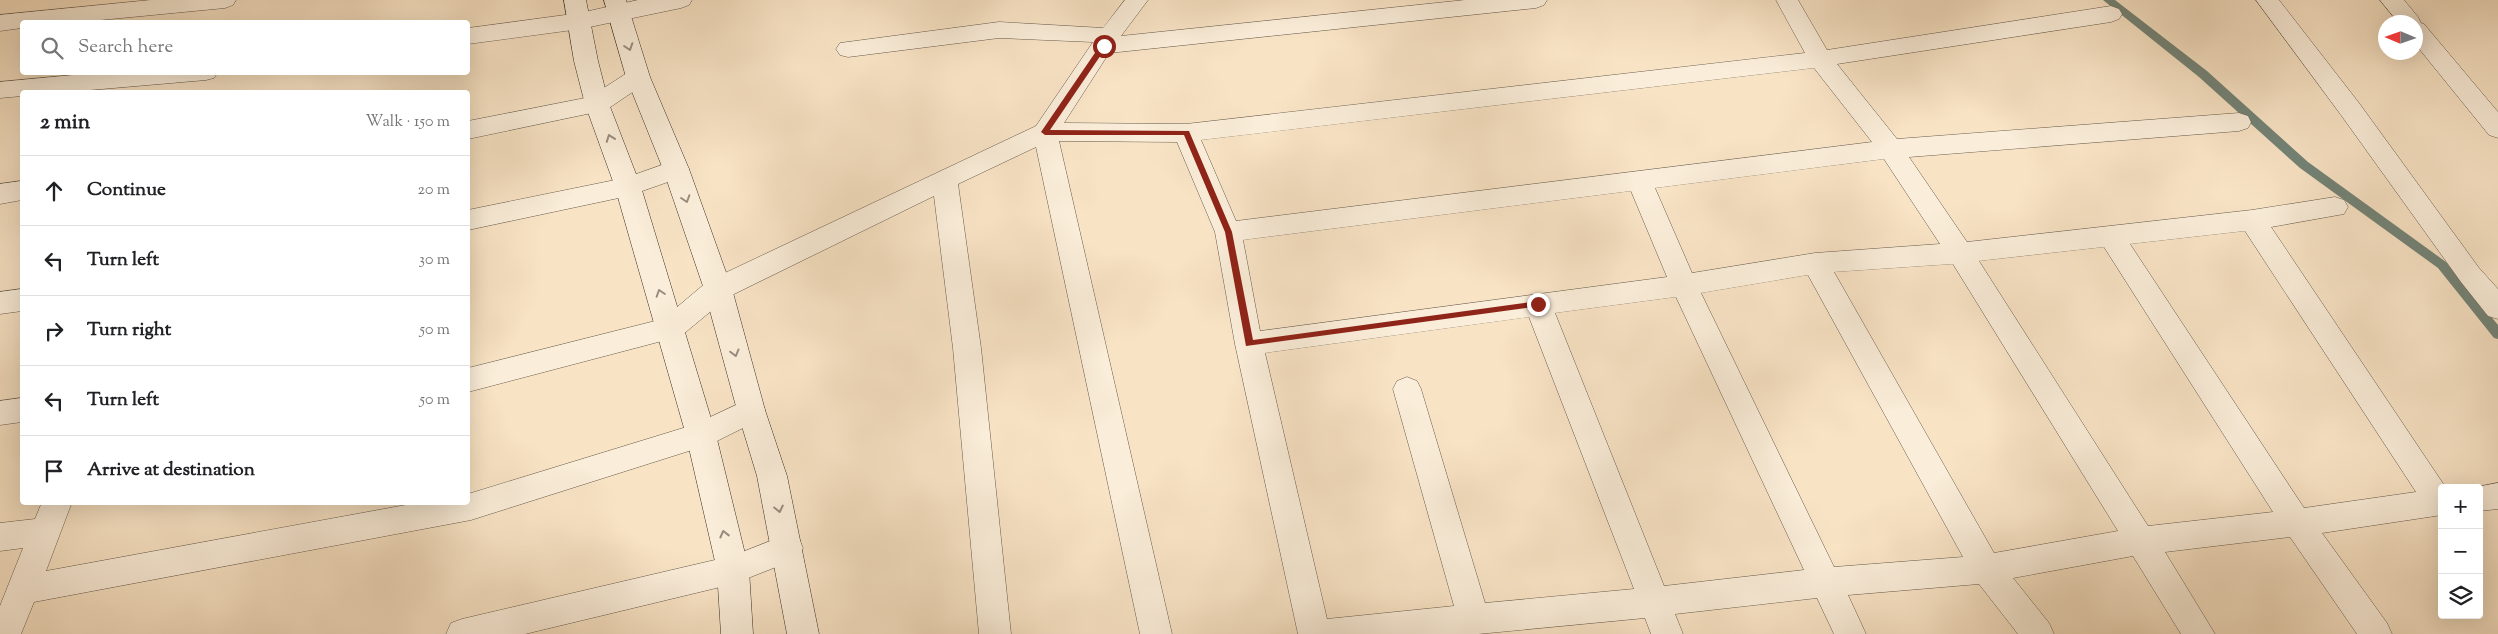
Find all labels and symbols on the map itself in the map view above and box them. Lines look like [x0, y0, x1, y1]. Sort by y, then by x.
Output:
north arrow [2378, 15, 2423, 60]
route start [1093, 35, 1116, 58]
one-way arrow [623, 42, 633, 50]
one-way arrow [606, 134, 616, 143]
one-way arrow [680, 194, 690, 202]
one-way arrow [655, 289, 665, 297]
route end [1527, 293, 1550, 316]
one-way arrow [730, 349, 740, 357]
one-way arrow [774, 505, 784, 514]
one-way arrow [719, 529, 730, 538]

